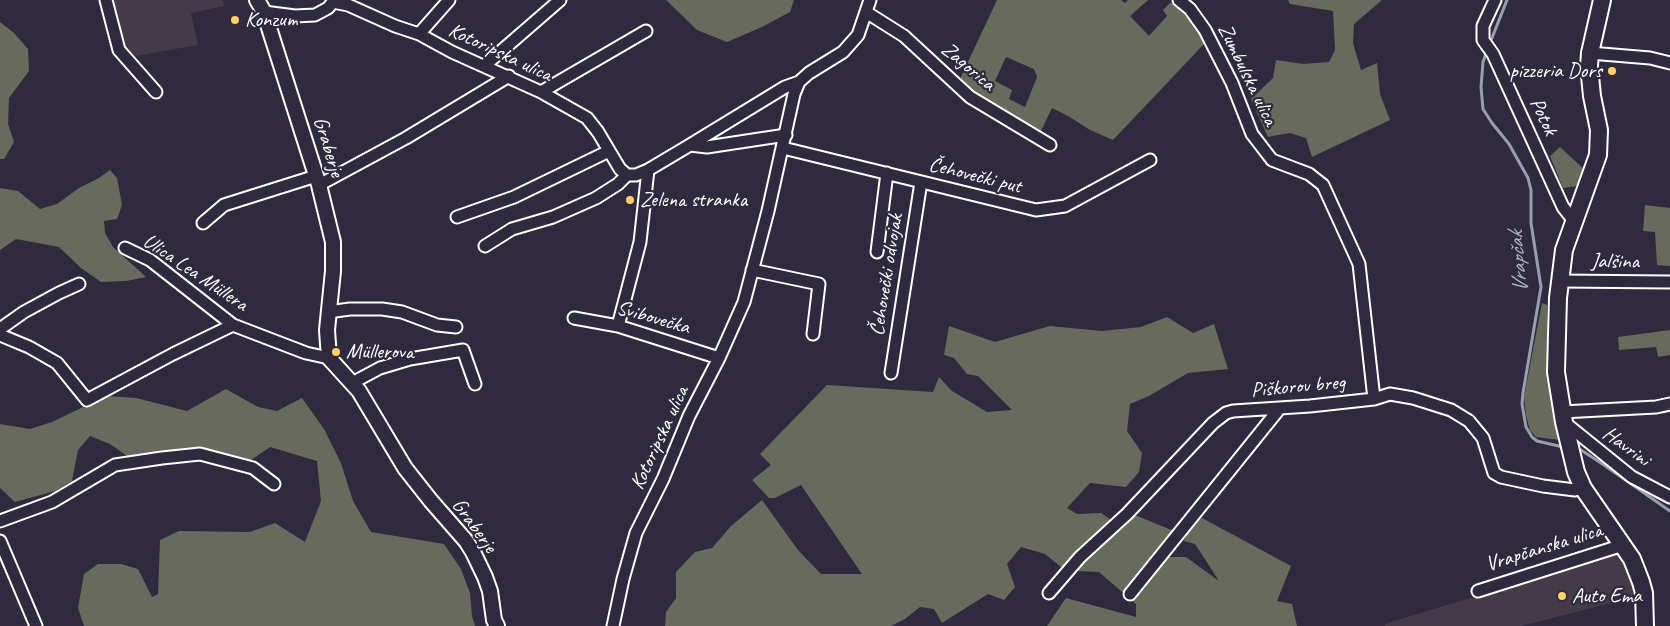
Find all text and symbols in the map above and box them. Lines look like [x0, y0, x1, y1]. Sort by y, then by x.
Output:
place label: Konzum [245, 7, 297, 33]
marker: Konzum [229, 14, 241, 26]
street label: Kotoripska ulica [444, 18, 556, 88]
street label: Zumbulska ulica [1212, 20, 1282, 130]
street label: Zagorica [936, 37, 1000, 97]
place label: pizzeria Dors [1510, 58, 1602, 84]
marker: pizzeria Dors [1606, 65, 1618, 77]
street label: Potok [1523, 94, 1563, 140]
street label: Graberje [307, 114, 349, 180]
street label: Čehovečki put [926, 152, 1024, 200]
place label: Zelena stranka [640, 187, 747, 213]
marker: Zelena stranka [624, 194, 636, 206]
street label: Čehovečki odvojak [865, 212, 909, 338]
street label: Ulica Lea Müllera [138, 229, 252, 317]
water label: Vrapčak [1503, 230, 1535, 294]
street label: Jalšina [1591, 249, 1639, 275]
street label: Svibovečka [614, 296, 692, 340]
place label: Müllerova [346, 339, 413, 365]
marker: Müllerova [330, 346, 342, 358]
street label: Piškorov breg [1250, 370, 1346, 404]
street label: Kotoripska ulica [625, 382, 695, 494]
street label: Havrini [1597, 421, 1655, 473]
street label: Graberje [446, 494, 502, 558]
street label: Vrapčanska ulica [1483, 518, 1605, 578]
place label: Auto Ema [1572, 583, 1642, 609]
marker: Auto Ema [1556, 590, 1568, 602]

